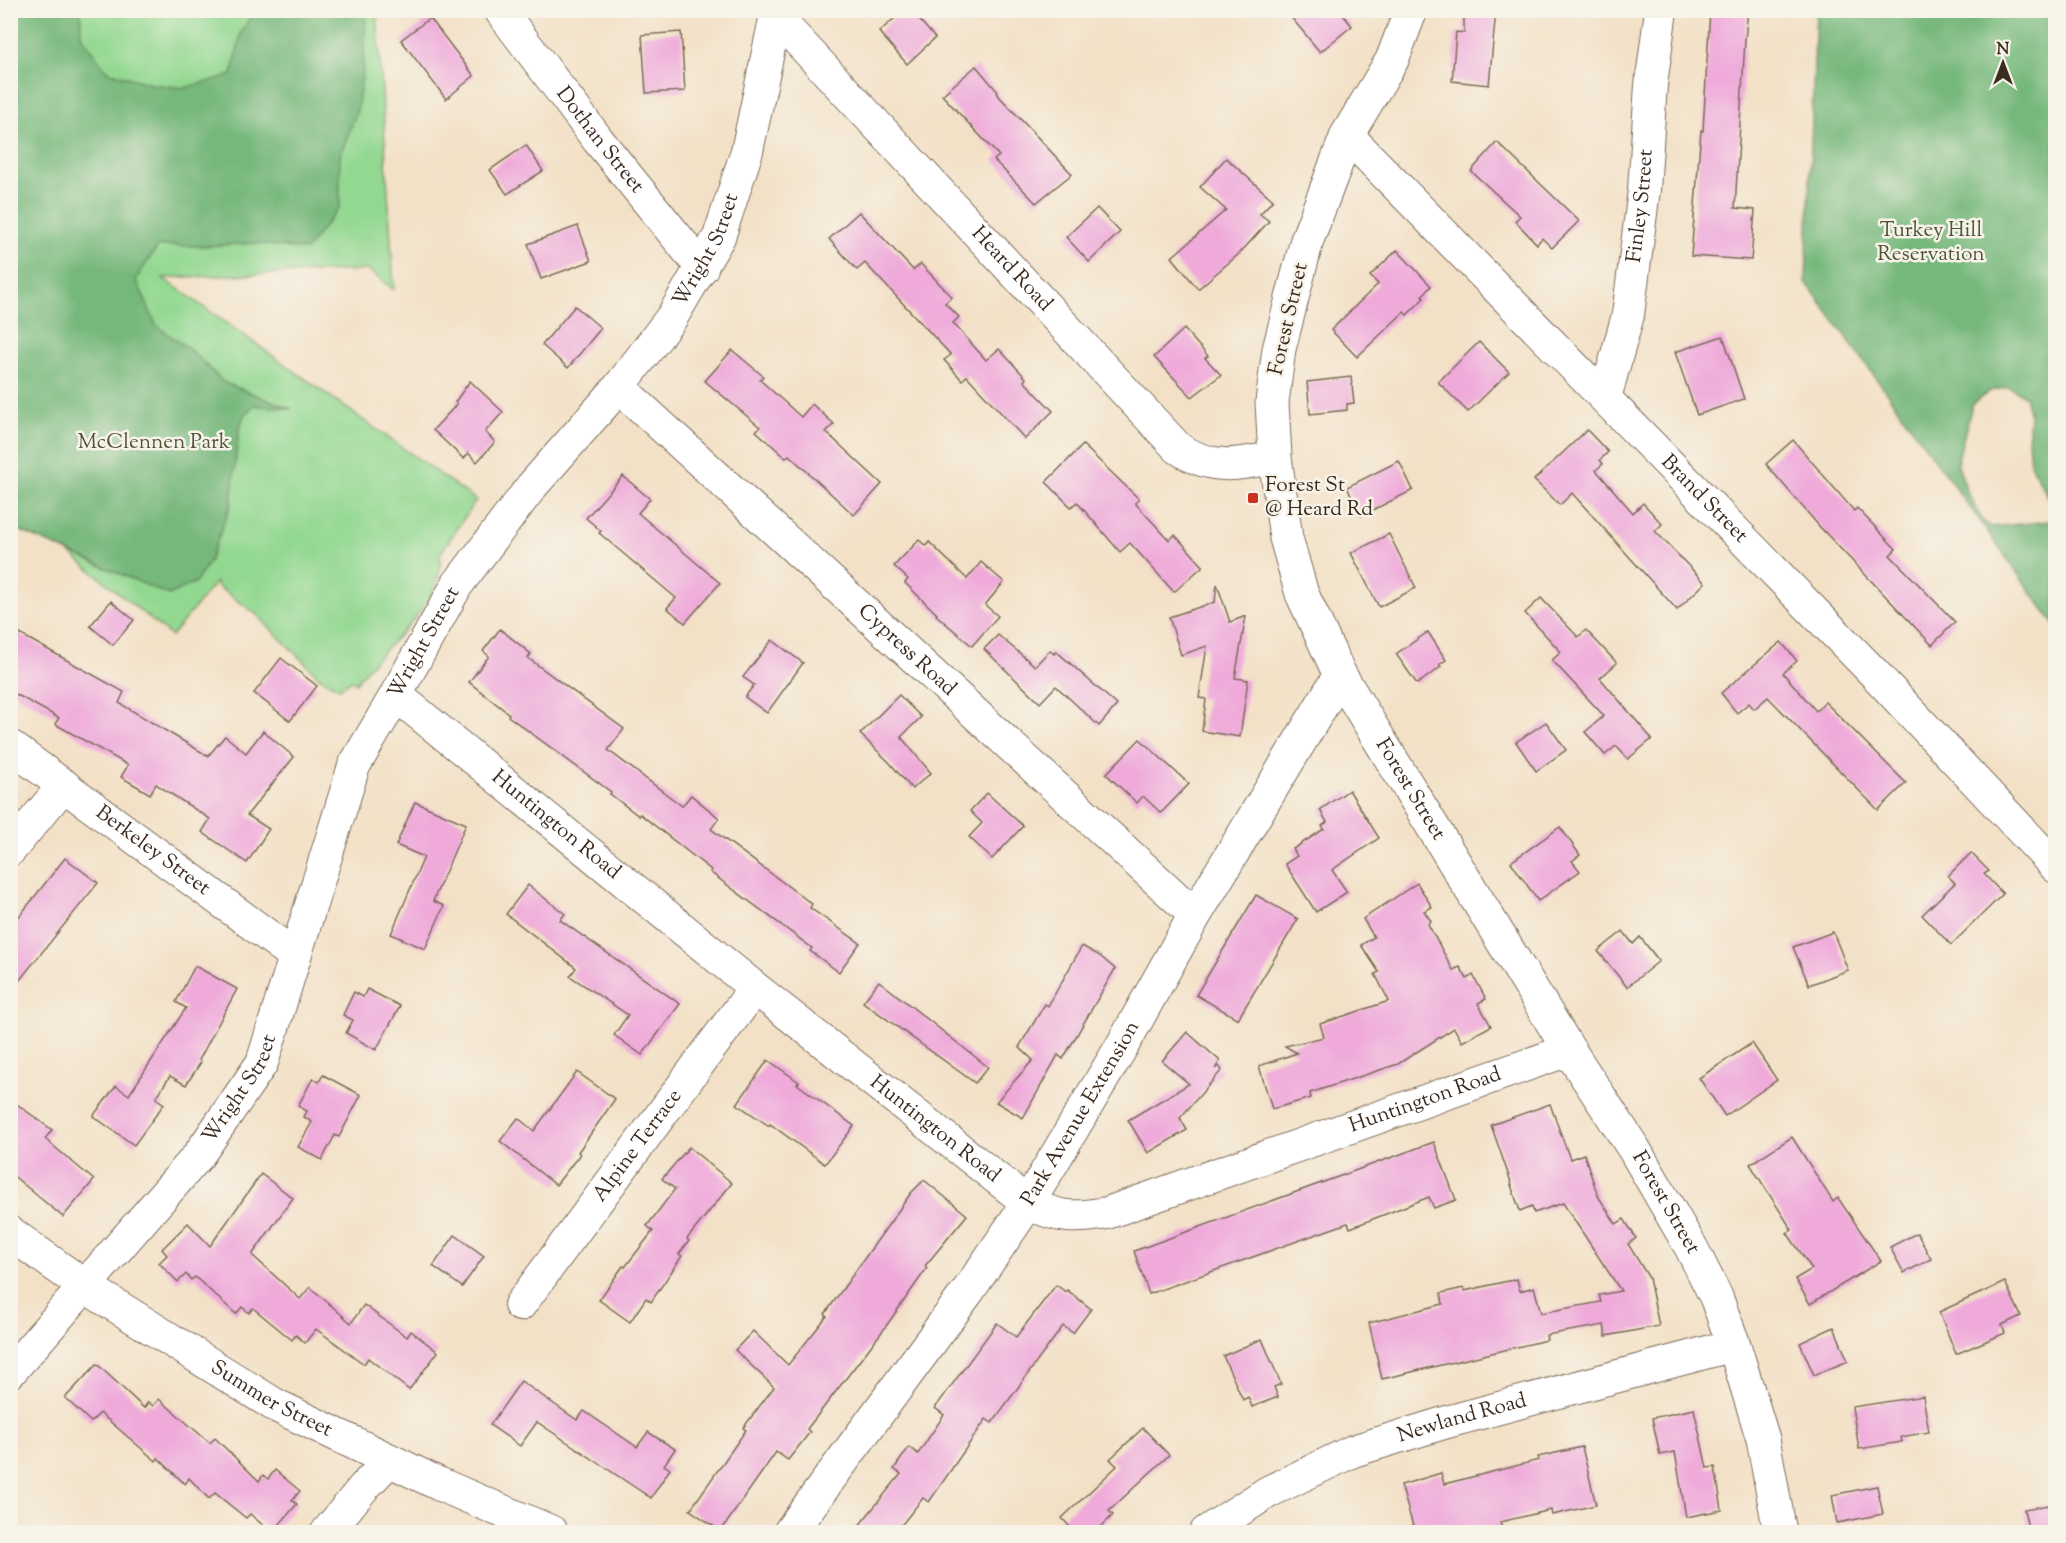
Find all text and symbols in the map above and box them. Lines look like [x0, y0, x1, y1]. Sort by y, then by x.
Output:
north arrow [1973, 33, 2033, 93]
text: N [1997, 39, 2010, 62]
street label: Dothan Street [548, 81, 651, 200]
street label: Finley Street [1620, 148, 1662, 264]
street label: Wright Street [666, 190, 747, 313]
park label: Turkey Hill Reservation [1877, 216, 1985, 270]
street label: Heard Road [964, 220, 1059, 319]
street label: Forest Street [1261, 260, 1317, 378]
park label: McClennen Park [78, 428, 231, 458]
street label: Brand Street [1653, 448, 1754, 550]
place label: Forest St @ Heard Rd [1265, 471, 1373, 525]
marker: Forest St @ Heard Rd [1246, 491, 1260, 505]
street label: Wright Street [381, 582, 468, 705]
street label: Cypress Road [850, 597, 963, 704]
street label: Forest Street [1367, 733, 1453, 846]
street label: Huntington Road [484, 763, 627, 887]
street label: Berkeley Street [89, 799, 216, 903]
street label: Park Avenue Extension [1014, 1016, 1148, 1212]
street label: Wright Street [196, 1031, 285, 1150]
street label: Huntington Road [1345, 1060, 1506, 1141]
street label: Huntington Road [863, 1068, 1007, 1191]
street label: Alpine Terrace [586, 1083, 690, 1209]
street label: Forest Street [1624, 1146, 1707, 1259]
street label: Summer Street [204, 1353, 337, 1445]
street label: Newland Road [1394, 1386, 1530, 1451]

